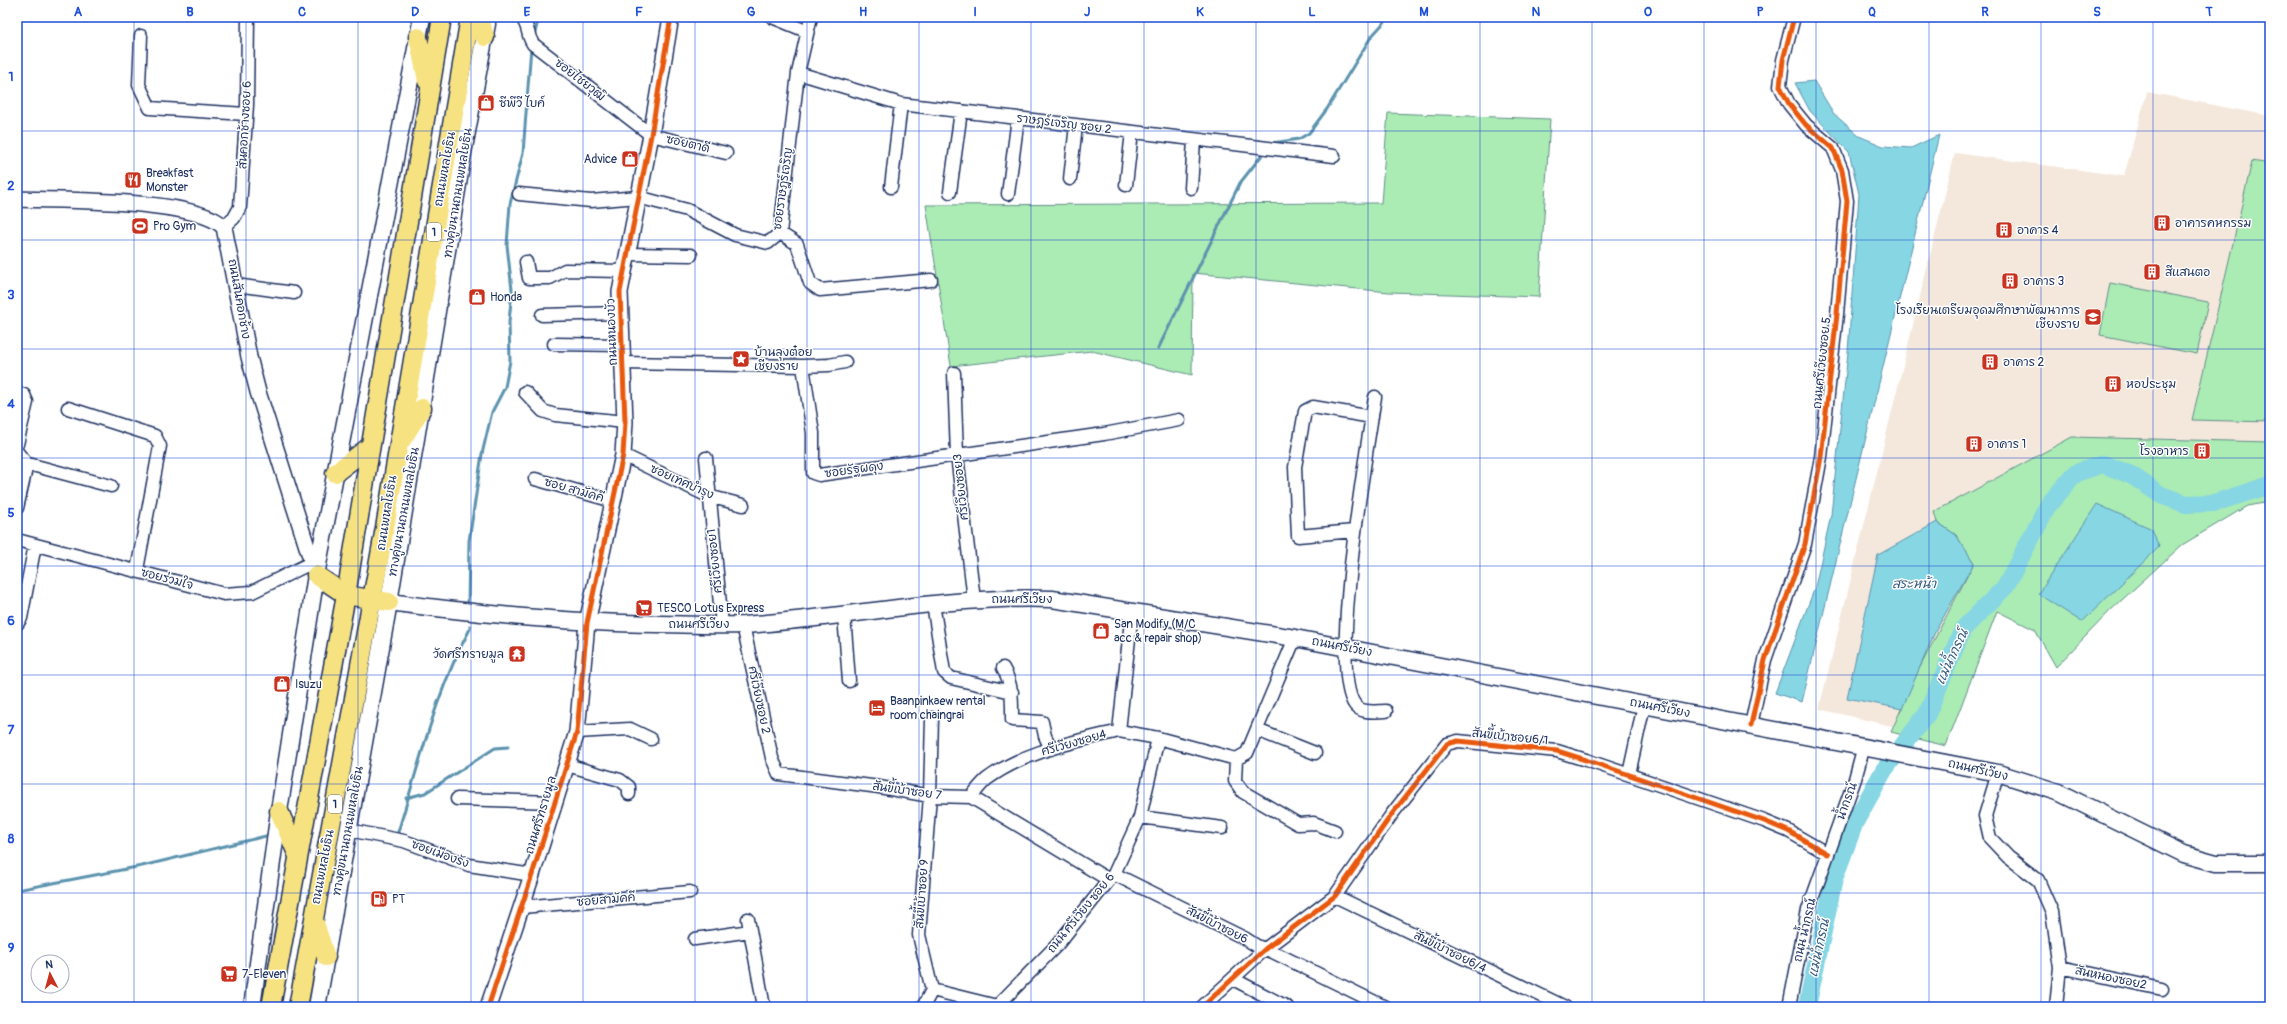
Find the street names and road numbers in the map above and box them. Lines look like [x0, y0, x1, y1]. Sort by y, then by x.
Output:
street label: ซอยไชยวุฒิ [551, 55, 609, 105]
street label: สันคอกช้างซอย 6 [235, 81, 255, 169]
street label: ราษฎร์เจริญ ซอย 2 [1016, 110, 1113, 137]
street label: ทางคู่ขนานถนนพหลโยธิน [439, 127, 477, 259]
street label: ถนนพหลโยธิน [430, 130, 459, 208]
street label: ซอยตาดี [665, 132, 711, 156]
street label: ซอยราษฎร์เจริญ [769, 147, 796, 231]
road number: 1 [427, 223, 441, 241]
street label: ถนนสันคอกช้าง [225, 258, 253, 340]
street label: ถนนหนองบัว [603, 298, 621, 366]
street label: ถนนศรีเวียงซอย 5 [1810, 316, 1834, 410]
street label: ทางคู่ขนานถนนพหลโยธิน [385, 446, 423, 578]
street label: ศรีเวียงซอย3 [950, 453, 972, 521]
street label: ซอยรัฐผดุง [824, 458, 885, 483]
street label: ซอยเทศบำรุง [647, 461, 716, 504]
street label: ถนนพหลโยธิน [374, 474, 400, 552]
street label: ซอย สามัคคี [542, 474, 606, 506]
street label: ศรีเวียงซอย1 [704, 528, 726, 594]
street label: ซอยร่วมใจ [139, 564, 195, 593]
street label: ถนนศรีเวียง [991, 592, 1053, 607]
street label: ถนนศรีเวียง [668, 617, 730, 632]
street label: ถนนศรีเวียง [1311, 634, 1373, 660]
street label: ศรีเวียงซอย 2 [744, 665, 774, 736]
street label: ถนนศรีเวียง [1629, 695, 1691, 721]
street label: สันขี้เบ้าซอย6/1 [1471, 722, 1549, 748]
street label: ศรีเวียงซอย4 [1040, 727, 1108, 759]
street label: ถนนศรีเวียง [1947, 756, 2009, 784]
street label: ทางคู่ขนานถนนพหลโยธิน [328, 765, 368, 897]
street label: ถนนศรีทรายมูล [522, 774, 561, 856]
street label: สันขี้เบ้าซอย 7 [871, 775, 944, 803]
street label: น้ำกรณ์ [1830, 779, 1861, 822]
road number: 1 [328, 795, 342, 813]
street label: ถนนพหลโยธิน [307, 828, 338, 906]
street label: ซอยเมืองรัง [409, 836, 471, 871]
street label: สันขี้เบ้าซอย 9 [908, 859, 932, 929]
street label: ถนน ศรีเวียง ซอย 6 [1044, 870, 1118, 956]
street label: ซอยสามัคคี [576, 890, 636, 910]
street label: ถนน น้ำกรณ์ [1786, 896, 1820, 963]
street label: สันขี้เบ้าซอย6 [1183, 899, 1252, 947]
street label: สันขี้เบ้าซอย6/4 [1411, 924, 1491, 976]
street label: สันหนองซอย2 [2074, 963, 2149, 993]

